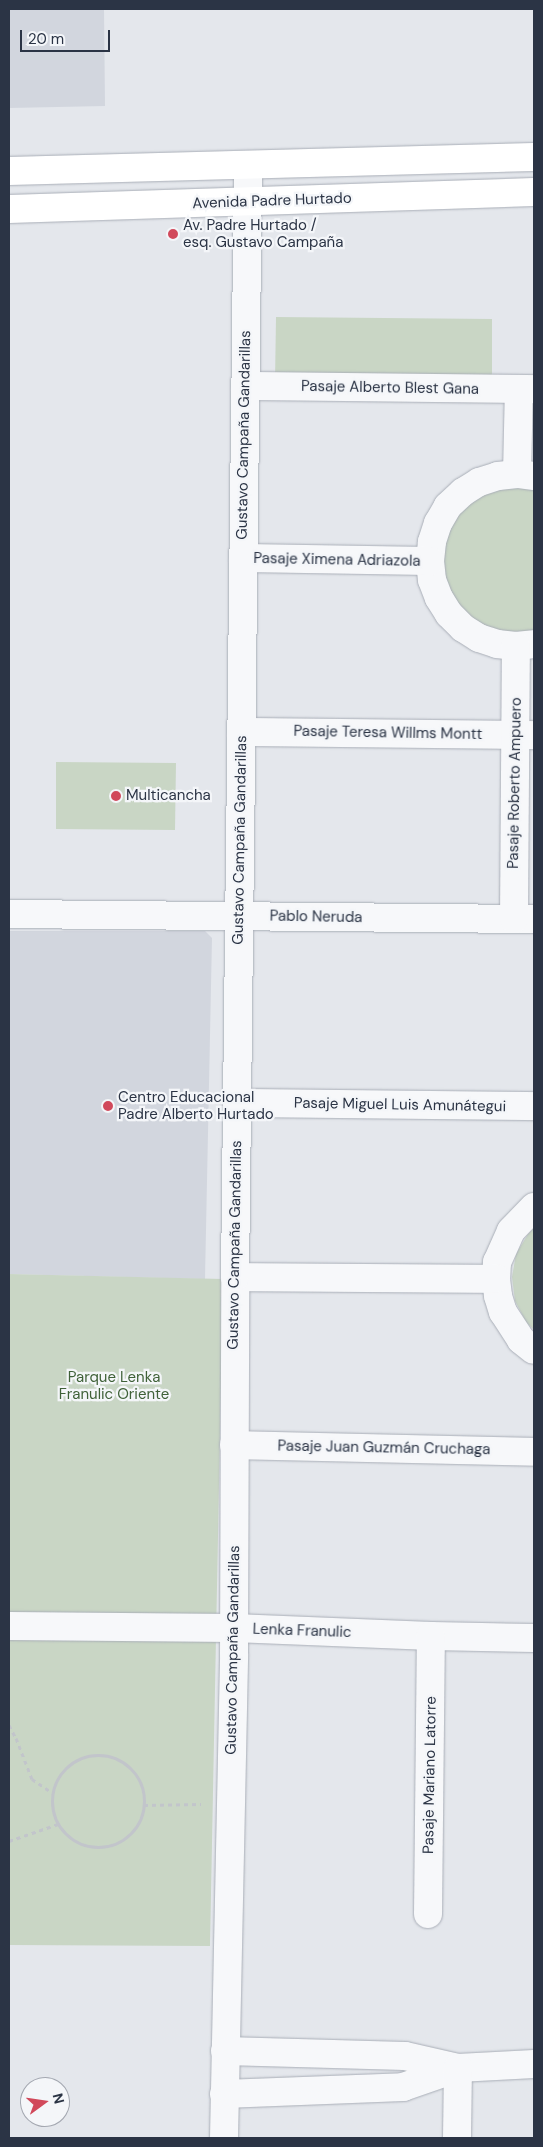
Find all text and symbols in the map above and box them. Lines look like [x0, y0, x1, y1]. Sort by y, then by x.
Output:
scale bar [22, 20, 112, 52]
text: 20 m [28, 29, 64, 49]
street label: Avenida Padre Hurtado [192, 189, 352, 213]
place label: Av. Padre Hurtado / esq. Gustavo Campaña [183, 216, 343, 251]
marker: Av. Padre Hurtado / esq. Gustavo Campaña [167, 228, 179, 240]
street label: Gustavo Campaña Gandarillas [233, 330, 255, 540]
street label: Pasaje Alberto Blest Gana [301, 377, 479, 399]
street label: Pasaje Ximena Adriazola [253, 550, 421, 570]
street label: Pasaje Roberto Ampuero [505, 697, 525, 869]
street label: Pasaje Teresa Willms Montt [293, 722, 483, 744]
street label: Gustavo Campaña Gandarillas [229, 735, 251, 945]
place label: Multicancha [126, 787, 211, 805]
marker: Multicancha [110, 790, 122, 802]
street label: Pablo Neruda [269, 907, 363, 927]
place label: Centro Educacional Padre Alberto Hurtado [118, 1088, 274, 1123]
street label: Pasaje Miguel Luis Amunátegui [294, 1094, 506, 1116]
marker: Centro Educacional Padre Alberto Hurtado [102, 1100, 114, 1112]
street label: Gustavo Campaña Gandarillas [224, 1140, 246, 1350]
park label: Parque Lenka Franulic Oriente [59, 1368, 169, 1403]
street label: Pasaje Juan Guzmán Cruchaga [277, 1437, 491, 1459]
street label: Gustavo Campaña Gandarillas [222, 1545, 244, 1755]
street label: Lenka Franulic [252, 1620, 352, 1642]
street label: Pasaje Mariano Latorre [420, 1696, 440, 1854]
north arrow [20, 2077, 70, 2127]
text: N [49, 2091, 69, 2106]

